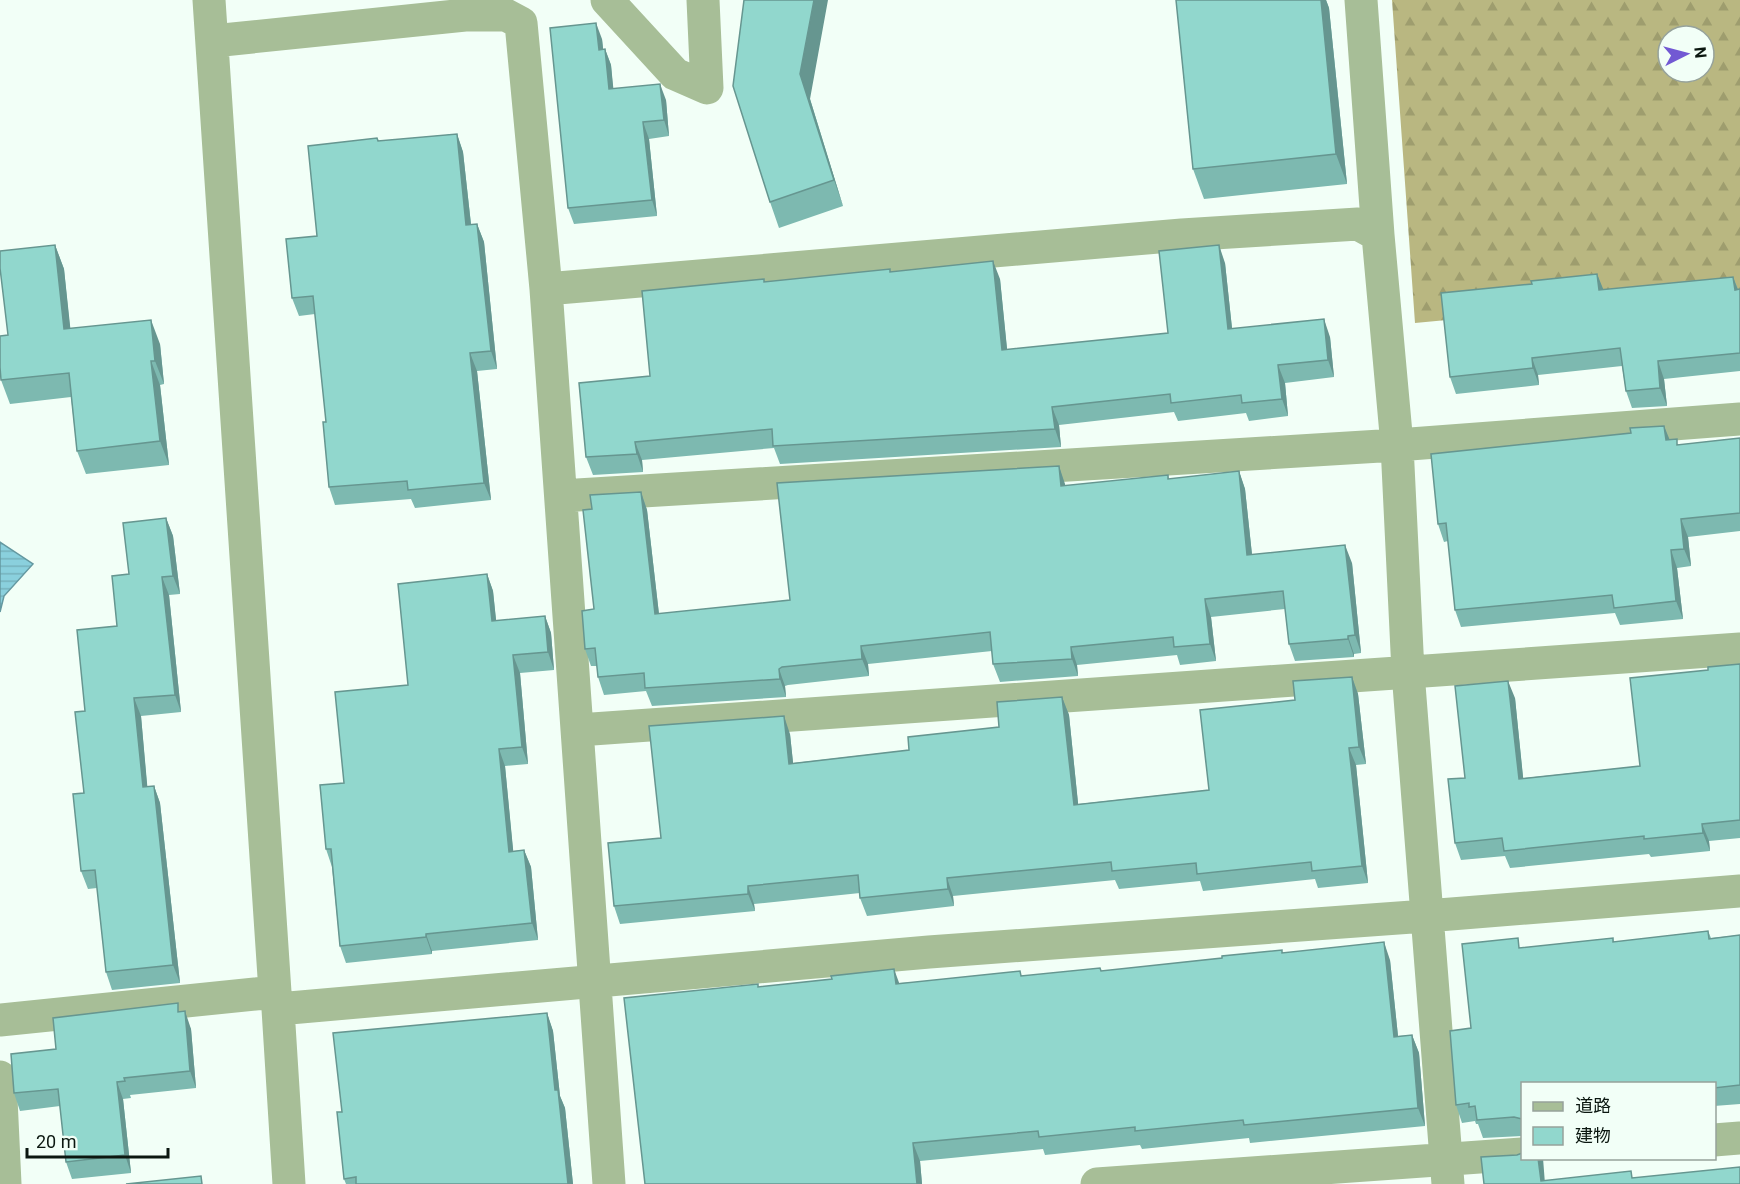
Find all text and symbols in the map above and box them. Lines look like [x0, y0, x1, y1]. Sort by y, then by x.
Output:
north arrow [1656, 24, 1716, 84]
text: N [1690, 46, 1710, 59]
legend [1521, 1082, 1716, 1160]
text: 道路 [1575, 1095, 1611, 1116]
scale bar [27, 1121, 168, 1159]
text: 建物 [1575, 1125, 1611, 1146]
text: 20 m [36, 1131, 76, 1152]

